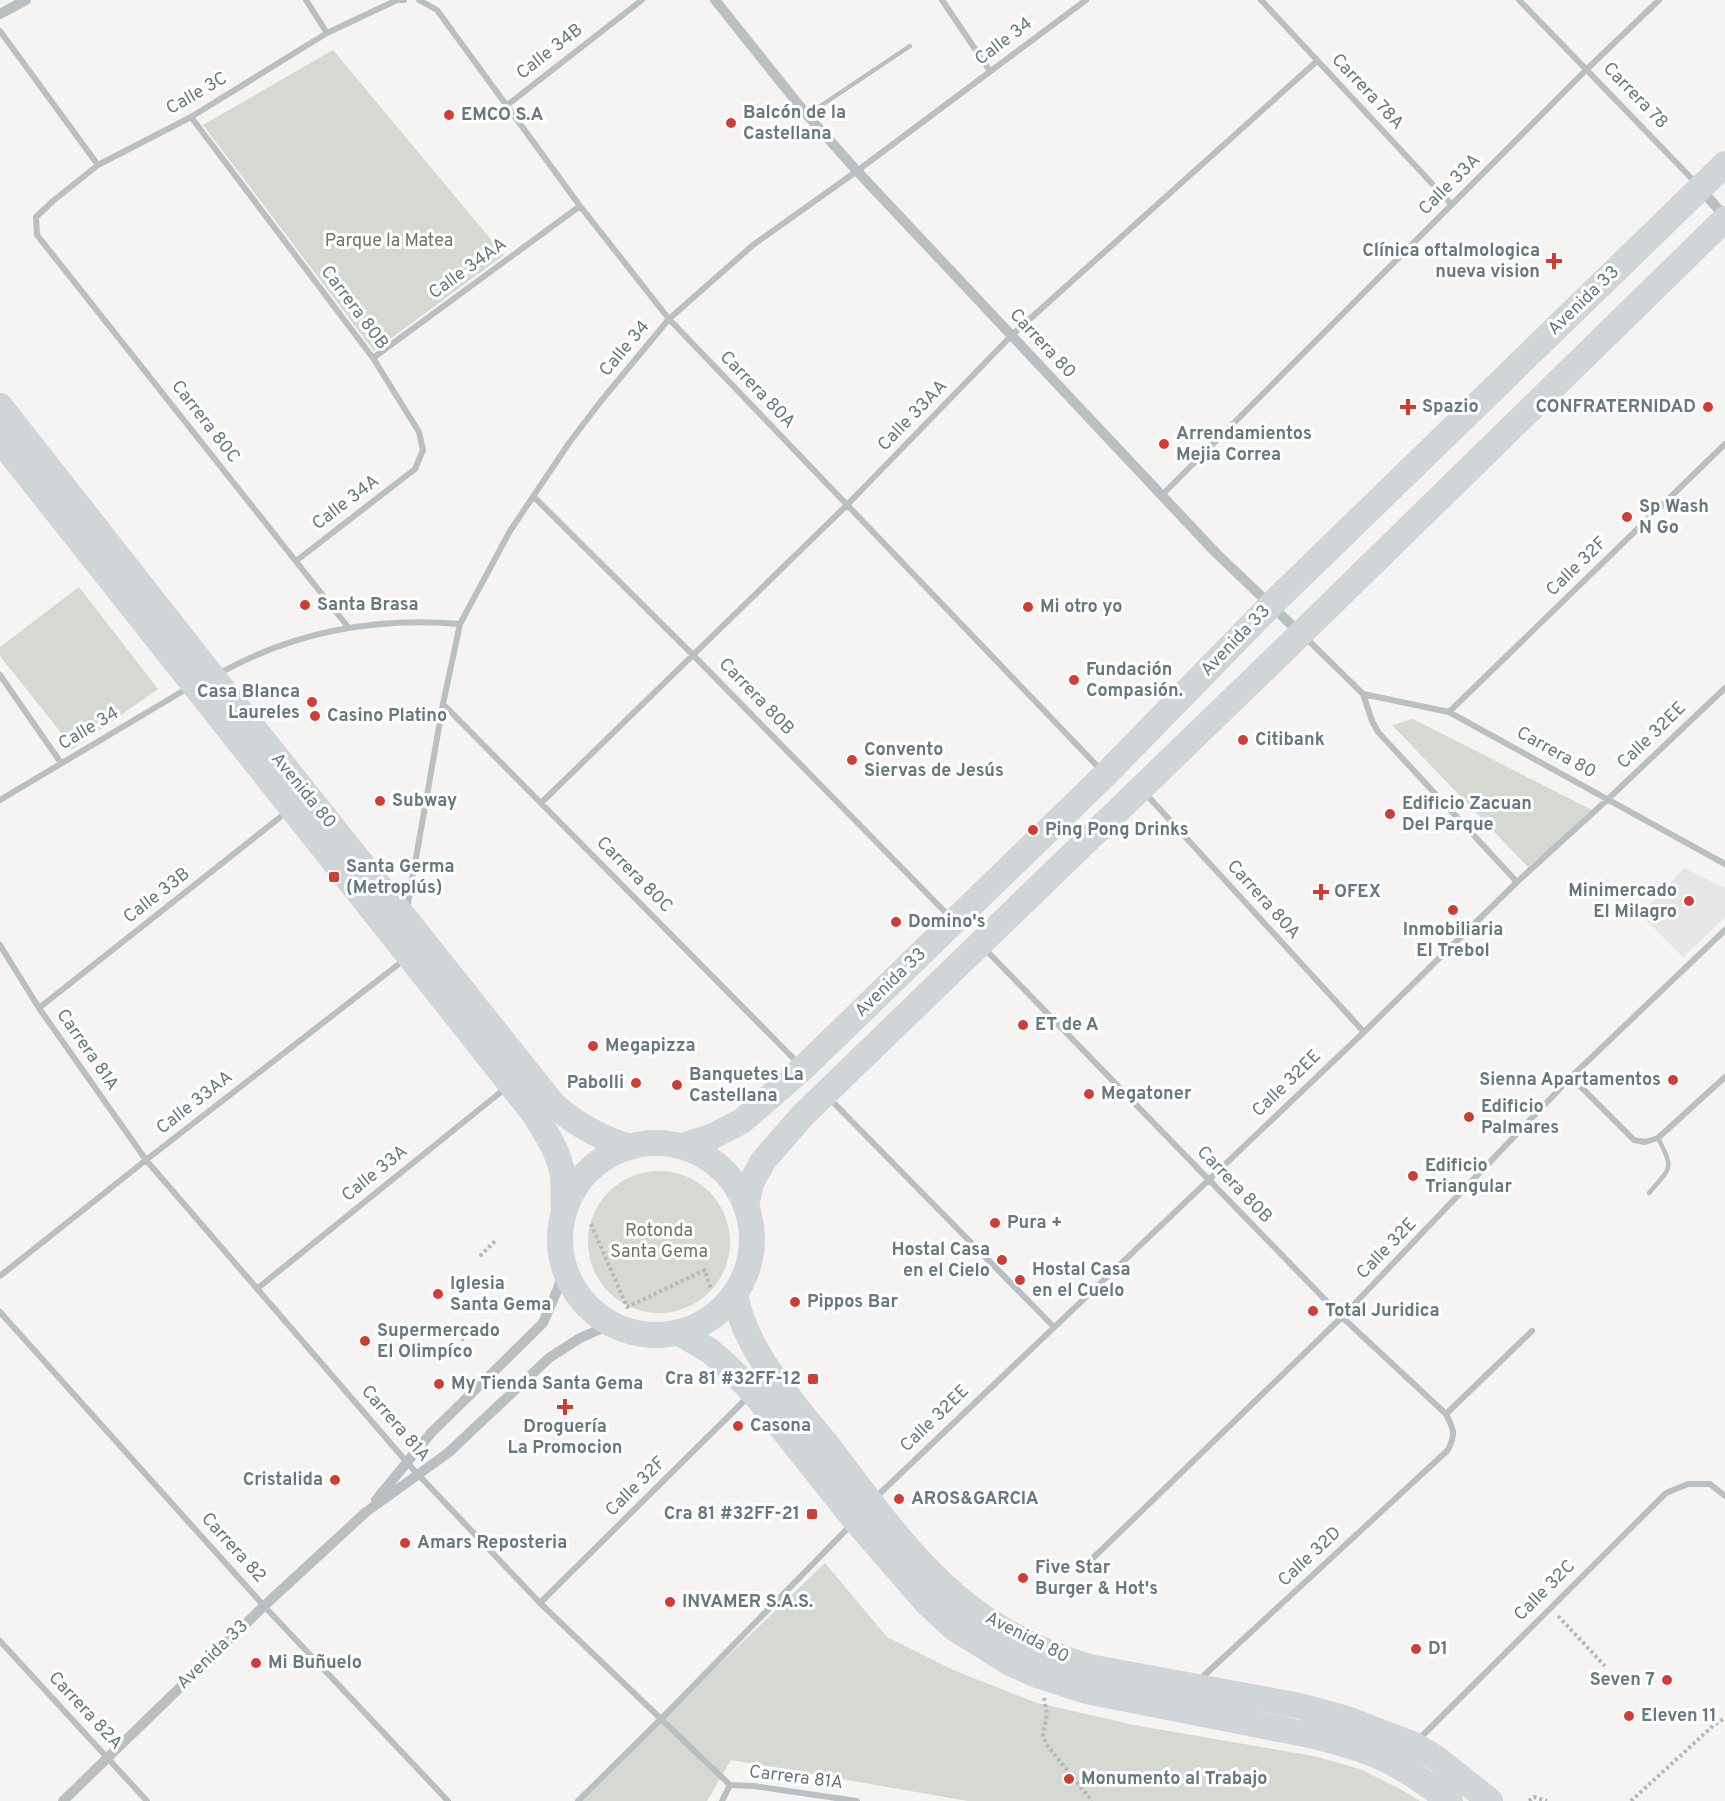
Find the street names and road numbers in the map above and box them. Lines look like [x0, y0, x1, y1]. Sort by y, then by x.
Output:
street label: Calle 34 [971, 13, 1037, 71]
street label: Calle 34B [512, 19, 588, 85]
street label: Carrera 78A [1326, 49, 1408, 135]
street label: Carrera 78 [1597, 58, 1673, 134]
street label: Calle 3C [162, 67, 232, 121]
street label: Calle 33A [1414, 149, 1486, 221]
street label: Calle 34AA [425, 233, 511, 305]
street label: Carrera 80B [315, 261, 393, 355]
street label: Avenida 33 [1543, 261, 1625, 341]
street label: Carrera 80 [1004, 304, 1080, 384]
street label: Calle 34 [595, 316, 655, 382]
street label: Carrera 80A [714, 346, 800, 434]
street label: Calle 33AA [873, 375, 953, 457]
street label: Carrera 80C [165, 376, 245, 468]
street label: Calle 34A [308, 470, 384, 536]
street label: Calle 32F [1542, 532, 1612, 602]
street label: Avenida 33 [1196, 600, 1276, 682]
street label: Carrera 80B [713, 653, 799, 741]
street label: Calle 32EE [1613, 697, 1691, 775]
street label: Calle 34 [55, 702, 123, 756]
street label: Carrera 80 [1512, 722, 1600, 784]
street label: Avenida 80 [265, 748, 341, 834]
street label: Carrera 80C [591, 832, 677, 918]
street label: Carrera 80A [1221, 855, 1305, 945]
street label: Calle 33B [119, 863, 195, 929]
street label: Avenida 33 [850, 943, 932, 1023]
street label: Carrera 81A [51, 1005, 123, 1095]
street label: Calle 32EE [1248, 1045, 1326, 1123]
street label: Calle 33AA [152, 1066, 238, 1140]
street label: Calle 33A [337, 1140, 413, 1208]
street label: Carrera 80B [1191, 1141, 1277, 1229]
street label: Calle 32E [1352, 1213, 1422, 1285]
street label: Calle 32EE [896, 1380, 974, 1458]
street label: Carrera 81A [355, 1381, 435, 1467]
street label: Calle 32F [601, 1452, 671, 1522]
street label: Carrera 82 [195, 1508, 271, 1588]
street label: Calle 32D [1274, 1522, 1346, 1592]
street label: Calle 32C [1509, 1555, 1581, 1627]
street label: Avenida 80 [981, 1607, 1073, 1669]
street label: Avenida 33 [172, 1615, 254, 1695]
street label: Carrera 82A [43, 1667, 127, 1755]
street label: Carrera 81A [748, 1761, 844, 1795]

